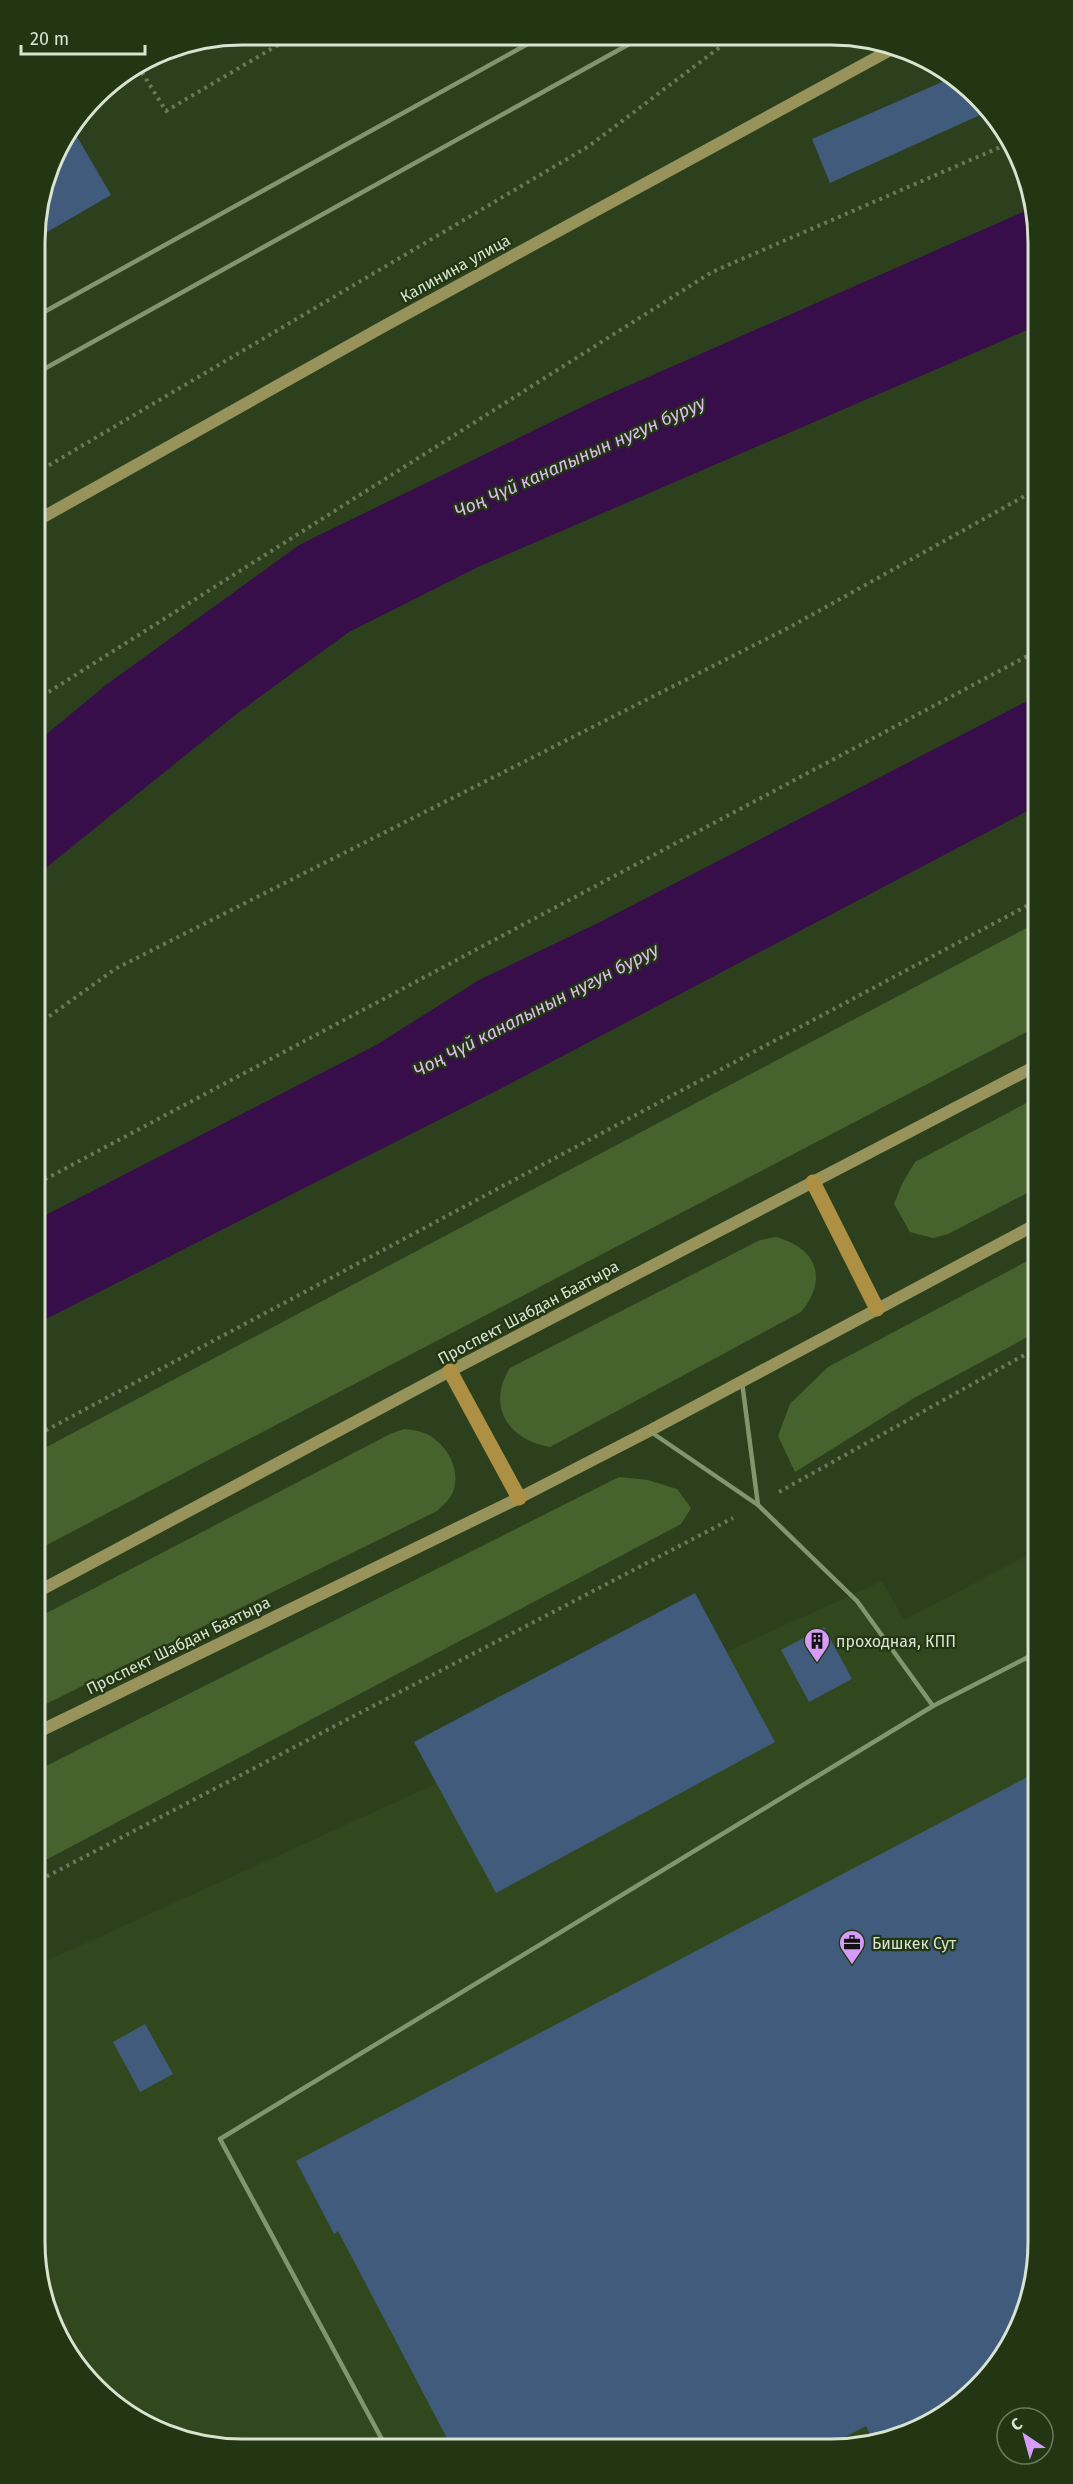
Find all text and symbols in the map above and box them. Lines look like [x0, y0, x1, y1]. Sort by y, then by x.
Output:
scale bar [21, 18, 146, 56]
text: 20 m [30, 28, 69, 50]
street label: Калинина улица [397, 230, 514, 307]
water label: Чоң Чүй каналынын нугун буруу [451, 391, 710, 522]
water label: Чоң Чүй каналынын нугун буруу [410, 938, 663, 1082]
street label: Проспект Шабдан Баатыра [434, 1257, 622, 1368]
street label: Проспект Шабдан Баатыра [83, 1593, 273, 1698]
building icon: проходная, КПП [802, 1626, 832, 1664]
place label: проходная, КПП [836, 1632, 956, 1651]
office icon: Бишкек Сут [837, 1928, 867, 1966]
place label: Бишкек Сут [872, 1934, 957, 1953]
north arrow [995, 2406, 1055, 2466]
text: С [1007, 2413, 1026, 2435]

